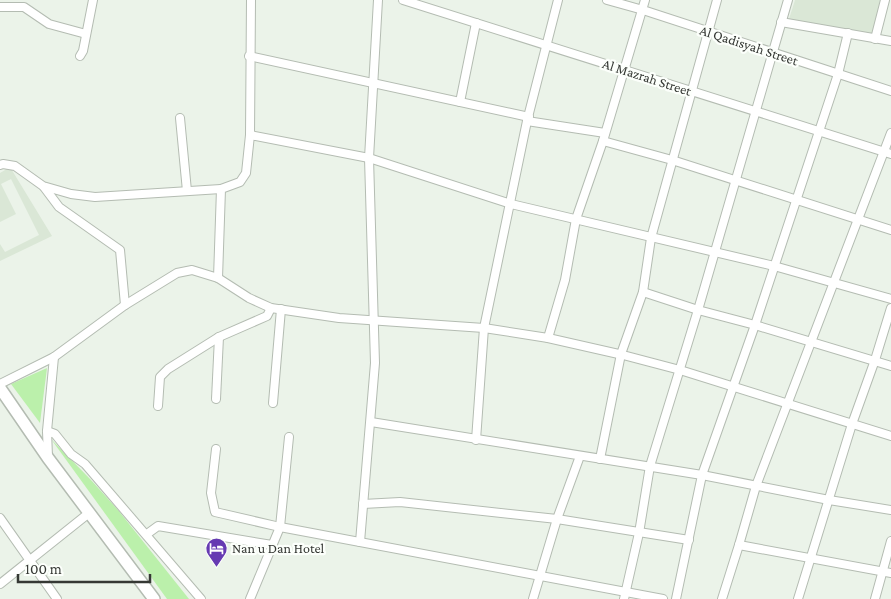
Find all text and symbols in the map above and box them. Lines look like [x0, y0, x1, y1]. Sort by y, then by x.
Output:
street label: Al Qadisyah Street [698, 22, 800, 69]
street label: Al Mazrah Street [601, 55, 694, 99]
hotel icon: Nan u Dan Hotel [204, 536, 228, 567]
place label: Nan u Dan Hotel [232, 540, 325, 556]
scale bar [18, 552, 150, 584]
text: 100 m [25, 561, 62, 577]

